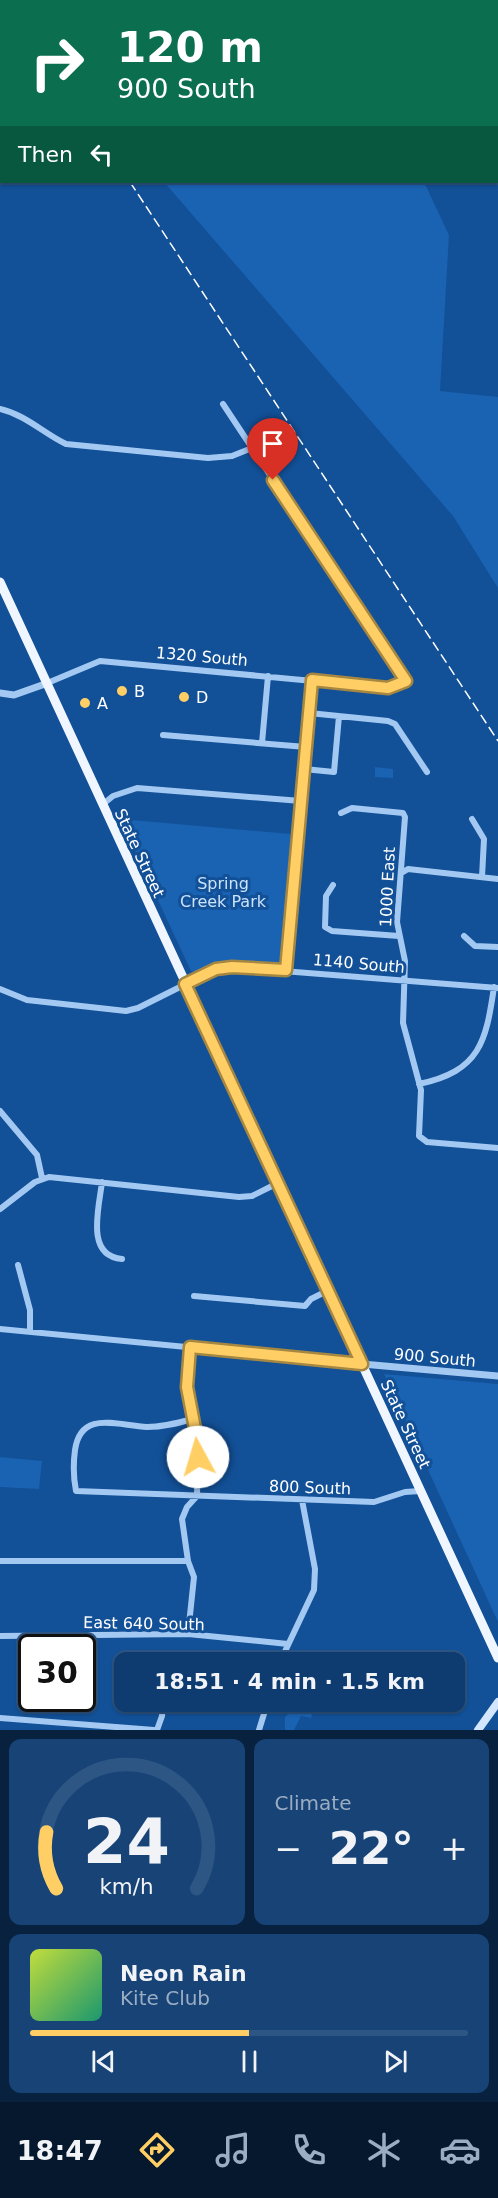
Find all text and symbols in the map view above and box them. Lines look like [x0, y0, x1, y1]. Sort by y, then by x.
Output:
text: 120 m [117, 23, 263, 72]
icon: right [18, 24, 96, 102]
text: 900 South [117, 73, 256, 104]
icon: left [85, 138, 118, 171]
text: Then [18, 142, 73, 167]
pin [247, 418, 298, 480]
icon: arrive [256, 427, 289, 460]
street label: 1320 South [155, 643, 249, 670]
place label: B [134, 682, 145, 701]
marker: B [115, 684, 129, 698]
place label: D [196, 688, 208, 707]
marker: D [177, 690, 191, 704]
place label: A [97, 694, 108, 713]
marker: A [78, 696, 92, 710]
street label: State Street [111, 806, 168, 901]
street label: 1000 East [376, 846, 399, 928]
park label: Spring Creek Park [180, 874, 267, 911]
street label: 1140 South [312, 950, 406, 977]
street label: 900 South [393, 1344, 477, 1371]
street label: State Street [377, 1377, 434, 1472]
position arrow [166, 1425, 230, 1489]
street label: 800 South [269, 1477, 351, 1498]
street label: East 640 South [83, 1613, 205, 1634]
speed limit sign: 30 [18, 1634, 96, 1712]
text: 18:51 · 4 min · 1.5 km [154, 1669, 425, 1694]
text: Climate [275, 1791, 351, 1815]
text: 24 [83, 1805, 170, 1878]
text: 22° [329, 1822, 414, 1875]
text: − [275, 1829, 302, 1868]
text: + [440, 1829, 468, 1868]
text: km/h [100, 1874, 154, 1899]
text: Neon Rain [120, 1961, 247, 1986]
text: Kite Club [120, 1986, 210, 2010]
icon: previous [87, 2045, 120, 2078]
icon: pause [233, 2045, 266, 2078]
icon: next [379, 2045, 412, 2078]
icon: directions [136, 2129, 178, 2171]
icon: music [212, 2129, 254, 2171]
icon: phone [288, 2129, 330, 2171]
icon: climate [363, 2129, 405, 2171]
icon: car [439, 2129, 481, 2171]
text: 18:47 [17, 2135, 103, 2166]

